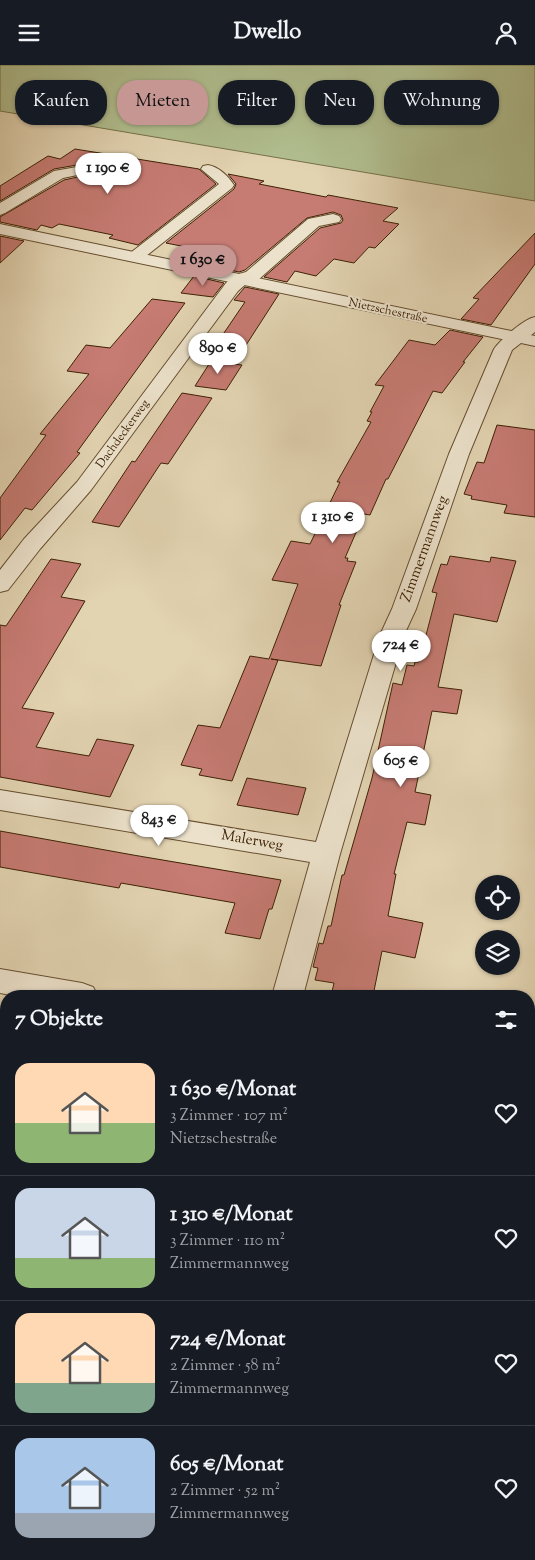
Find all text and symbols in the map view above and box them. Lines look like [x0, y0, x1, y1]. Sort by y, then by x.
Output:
text: Dwello [234, 17, 301, 49]
icon: menu [15, 19, 43, 47]
icon: person [492, 19, 520, 47]
chip: Kaufen [15, 80, 107, 125]
chip: Mieten [117, 80, 208, 125]
chip: Filter [218, 80, 295, 125]
chip: Neu [305, 80, 374, 125]
chip: Wohnung [384, 80, 499, 125]
pin: 1 190 € [62, 153, 154, 195]
text: 1 190 € [86, 157, 130, 180]
pin: 1 630 € [157, 245, 249, 287]
text: 1 630 € [181, 249, 225, 272]
street label: Nietzschestraße [347, 294, 430, 328]
pin: 890 € [183, 333, 253, 375]
text: 890 € [199, 337, 237, 360]
street label: Dachdeckerweg [92, 396, 154, 472]
street label: Zimmermannweg [396, 493, 454, 605]
pin: 1 310 € [287, 501, 379, 544]
text: 1 310 € [312, 506, 354, 529]
pin: 724 € [366, 629, 436, 672]
text: 724 € [383, 634, 419, 657]
pin: 605 € [366, 745, 436, 788]
text: 605 € [383, 750, 419, 773]
pin: 843 € [124, 805, 194, 847]
text: 843 € [141, 809, 177, 832]
street label: Malerweg [219, 825, 285, 857]
map controls [475, 875, 520, 975]
button: locate [475, 875, 520, 920]
button: layers [475, 930, 520, 975]
text: 7 Objekte [15, 1005, 103, 1035]
icon: filters [492, 1006, 520, 1034]
text: 1 630 €/Monat [170, 1075, 296, 1105]
icon: home [55, 1083, 115, 1143]
icon: heart [492, 1099, 520, 1127]
text: 3 Zimmer · 107 m² [170, 1105, 288, 1128]
text: Nietzschestraße [170, 1128, 277, 1151]
text: 1 310 €/Monat [170, 1200, 293, 1230]
icon: home [55, 1208, 115, 1268]
icon: heart [492, 1224, 520, 1252]
text: 3 Zimmer · 110 m² [170, 1230, 285, 1253]
text: Zimmermannweg [170, 1253, 289, 1276]
text: 724 €/Monat [170, 1325, 285, 1355]
icon: home [55, 1333, 115, 1393]
icon: heart [492, 1349, 520, 1377]
text: 2 Zimmer · 58 m² [170, 1355, 281, 1378]
text: Zimmermannweg [170, 1378, 289, 1401]
text: 605 €/Monat [170, 1450, 283, 1480]
icon: home [55, 1458, 115, 1518]
icon: heart [492, 1474, 520, 1502]
text: 2 Zimmer · 52 m² [170, 1480, 280, 1503]
text: Zimmermannweg [170, 1503, 289, 1526]

